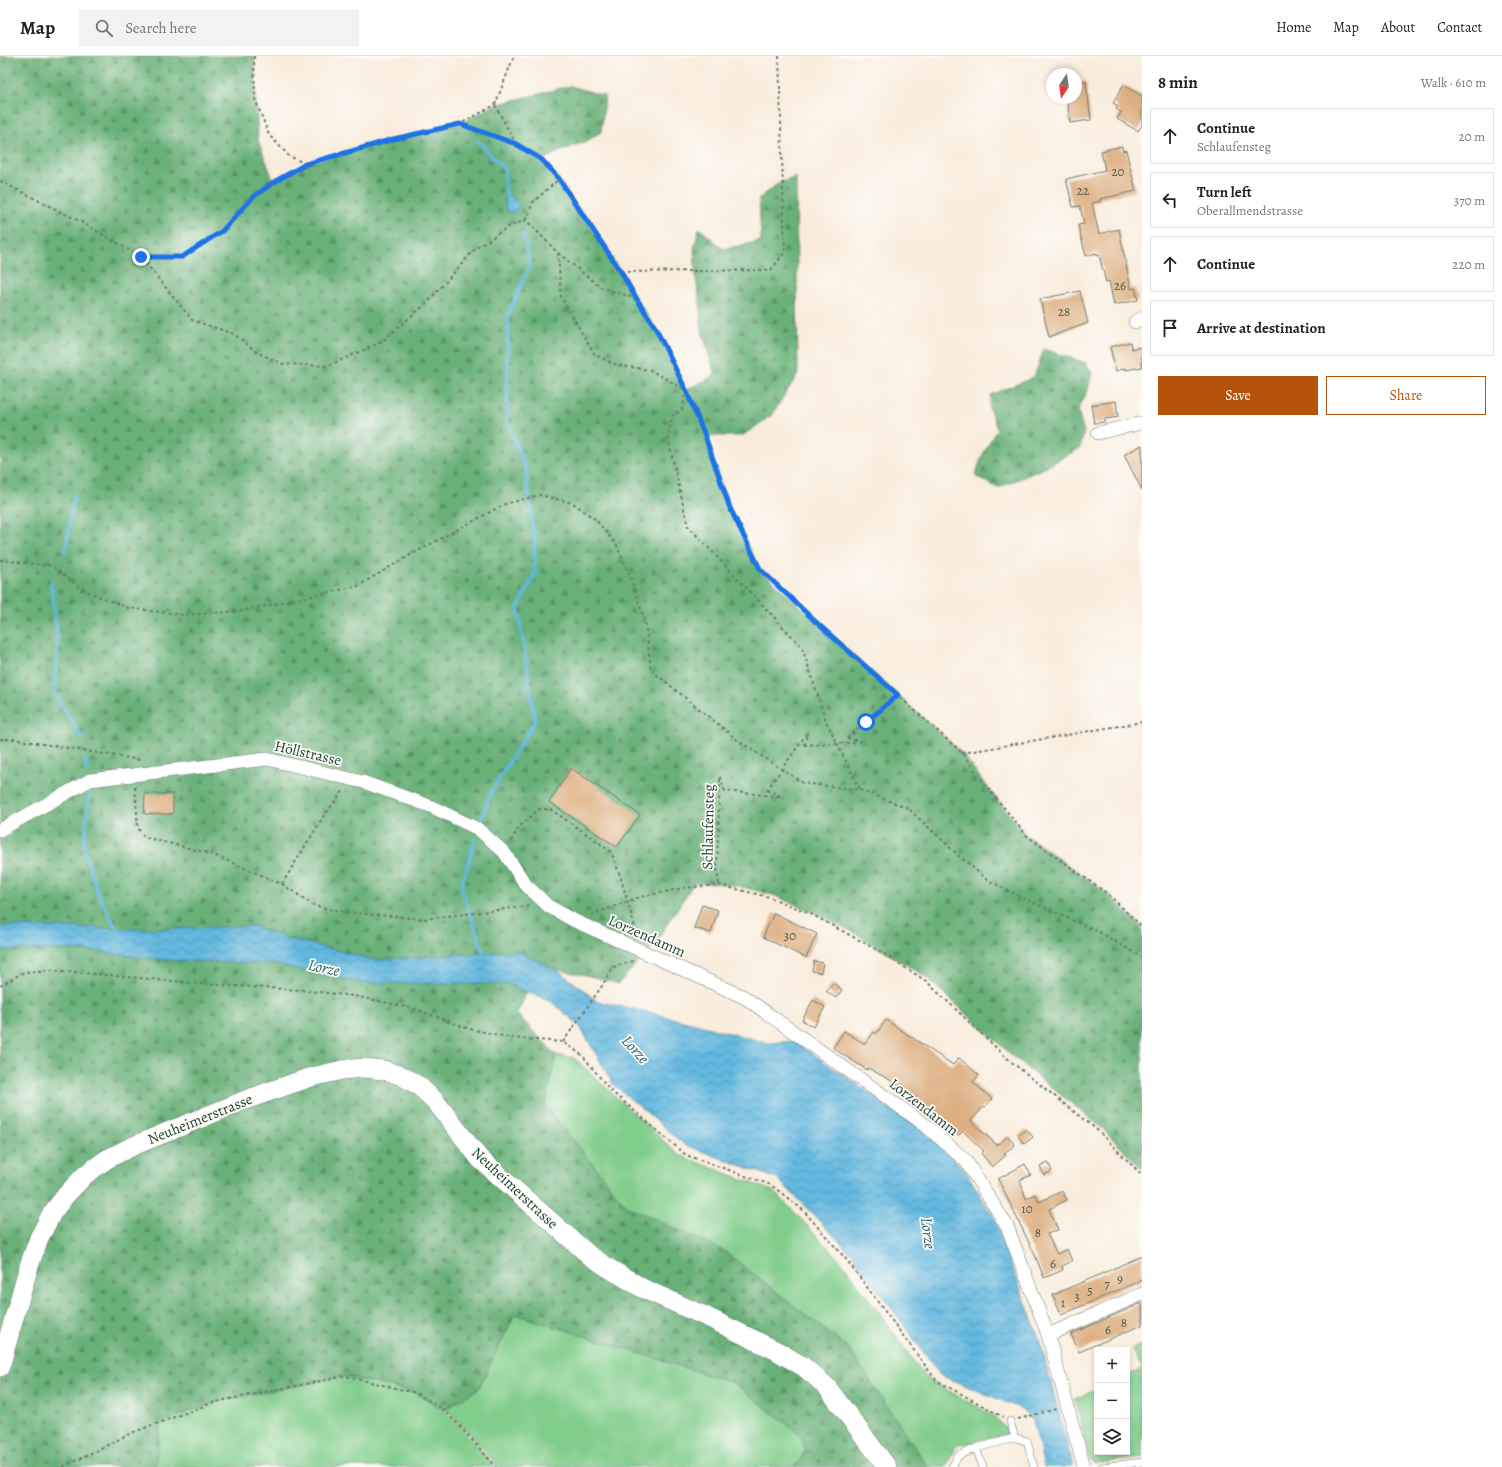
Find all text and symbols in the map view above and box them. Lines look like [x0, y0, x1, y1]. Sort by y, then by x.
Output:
search box [79, 10, 359, 46]
text: Map [20, 15, 55, 41]
icon: search [93, 17, 115, 39]
text: Search here [125, 18, 197, 38]
text: Home [1276, 18, 1311, 37]
text: Map [1333, 18, 1359, 37]
text: About [1381, 18, 1415, 37]
text: Contact [1437, 18, 1482, 37]
north arrow [1046, 68, 1082, 104]
text: 8 min [1158, 71, 1198, 94]
text: Walk · 610 m [1421, 74, 1486, 91]
text: Continue [1197, 118, 1255, 138]
icon: ahead [1159, 125, 1181, 147]
text: 20 m [1459, 128, 1485, 145]
text: Schlaufensteg [1197, 138, 1271, 155]
house number: 20 [1111, 163, 1125, 180]
house number: 22 [1077, 182, 1089, 199]
text: Turn left [1197, 182, 1252, 202]
icon: left [1159, 189, 1181, 211]
text: 370 m [1454, 192, 1485, 209]
text: Oberallmendstrasse [1197, 202, 1303, 219]
route end [132, 248, 150, 266]
icon: ahead [1159, 253, 1181, 275]
text: Continue [1197, 254, 1255, 274]
text: 220 m [1452, 256, 1485, 273]
house number: 26 [1114, 277, 1126, 294]
house number: 28 [1058, 303, 1070, 320]
icon: arrive [1159, 317, 1181, 339]
text: Arrive at destination [1197, 318, 1326, 338]
button: Save [1158, 376, 1318, 415]
button: Share [1326, 376, 1486, 415]
route start [857, 713, 875, 731]
street label: Höllstrasse [273, 736, 344, 770]
street label: Schlaufensteg [697, 784, 719, 870]
street label: Lorzendamm [605, 910, 689, 962]
house number: 30 [784, 927, 796, 944]
water label: Lorze [306, 954, 342, 982]
water label: Lorze [616, 1030, 654, 1069]
street label: Lorzendamm [885, 1074, 963, 1141]
street label: Neuheimerstrasse [145, 1089, 256, 1149]
street label: Neuheimerstrasse [467, 1143, 563, 1234]
house number: 10 [1021, 1200, 1033, 1217]
water label: Lorze [915, 1216, 941, 1251]
house number: 8 [1035, 1224, 1041, 1241]
house number: 6 [1050, 1255, 1056, 1272]
house number: 9 [1117, 1270, 1123, 1287]
house number: 7 [1104, 1275, 1110, 1292]
house number: 5 [1087, 1282, 1093, 1299]
house number: 3 [1074, 1288, 1080, 1305]
house number: 1 [1061, 1294, 1066, 1311]
house number: 8 [1121, 1314, 1127, 1331]
house number: 6 [1105, 1321, 1111, 1338]
map controls [1094, 1347, 1130, 1455]
button: + [1094, 1347, 1130, 1383]
button: − [1094, 1383, 1130, 1419]
button: layers [1094, 1419, 1130, 1455]

